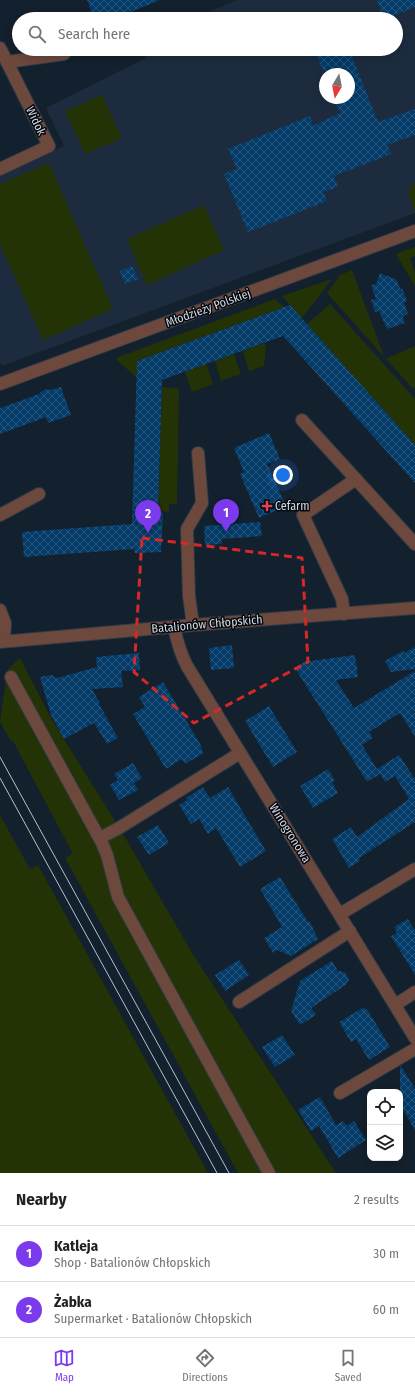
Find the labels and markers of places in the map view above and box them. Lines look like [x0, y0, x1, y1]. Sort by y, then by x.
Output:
pin: 1 [213, 499, 239, 532]
place label: Cefarm [275, 499, 310, 513]
pin: 2 [135, 500, 161, 533]
marker: Cefarm [262, 501, 272, 511]

